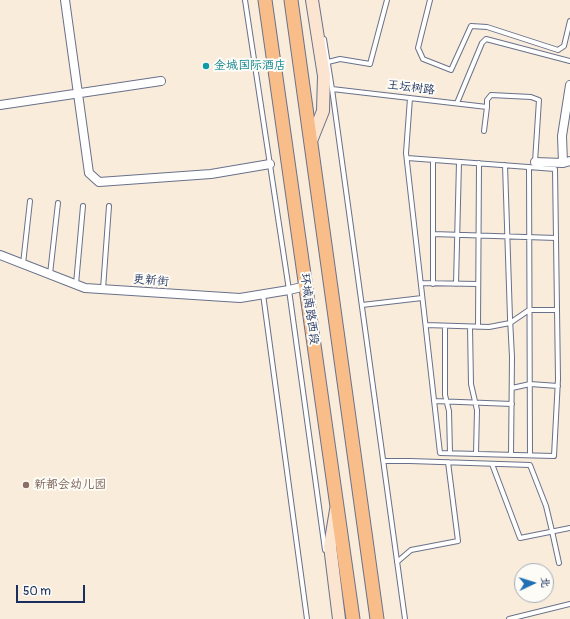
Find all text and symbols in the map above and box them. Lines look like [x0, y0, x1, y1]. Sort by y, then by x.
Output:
place label: 金城国际酒店 [214, 59, 286, 73]
marker: 金城国际酒店 [201, 61, 211, 71]
street label: 王坛树路 [386, 78, 436, 98]
street label: 环城南路西段 [297, 272, 321, 346]
street label: 更新街 [133, 273, 169, 289]
place label: 新都会幼儿园 [34, 478, 106, 492]
marker: 新都会幼儿园 [21, 480, 31, 490]
north arrow [514, 563, 554, 603]
text: 北 [539, 576, 552, 588]
scale bar [18, 577, 87, 603]
text: 50 m [23, 584, 51, 599]

